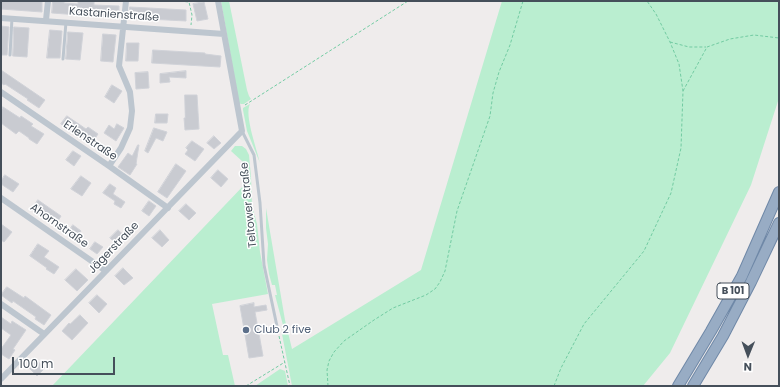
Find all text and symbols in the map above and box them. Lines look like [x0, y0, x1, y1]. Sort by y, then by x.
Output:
street label: Kastanienstraße [68, 5, 160, 25]
street label: Erlenstraße [61, 118, 119, 164]
street label: Teltower Straße [238, 162, 260, 248]
street label: Ahornstraße [27, 201, 91, 251]
street label: Jägerstraße [86, 219, 142, 277]
road number: B 101 [717, 283, 749, 299]
place label: Club 2 five [254, 323, 311, 337]
marker: Club 2 five [241, 325, 251, 335]
north arrow [728, 335, 768, 375]
scale bar [14, 349, 117, 375]
text: 100 m [19, 355, 53, 372]
text: N [744, 359, 752, 375]

